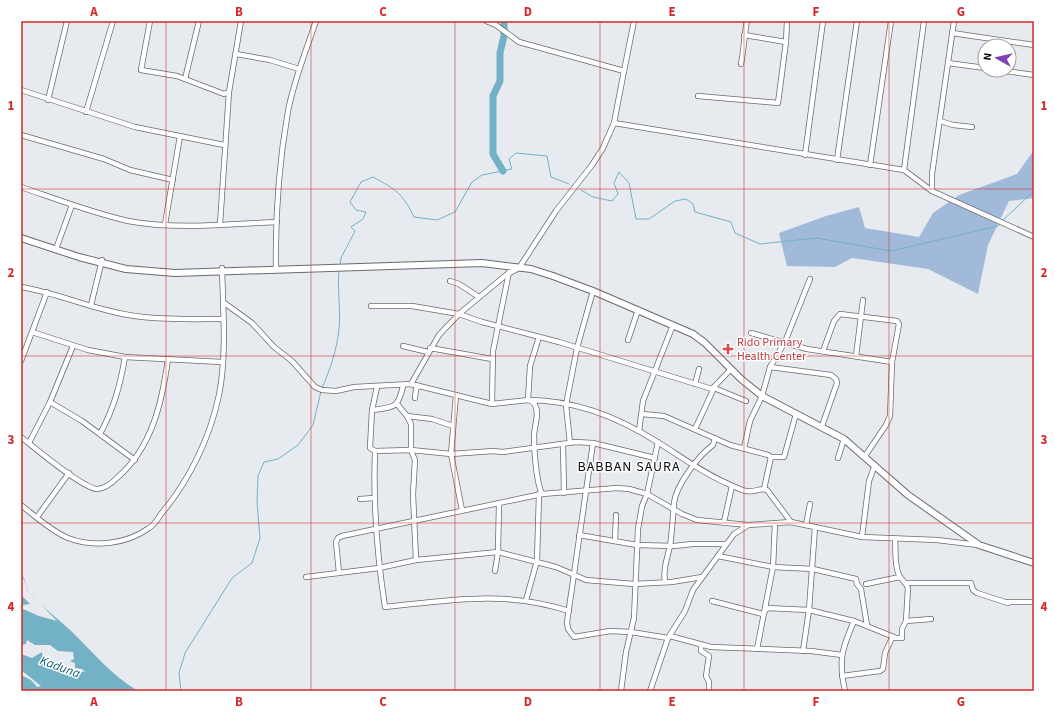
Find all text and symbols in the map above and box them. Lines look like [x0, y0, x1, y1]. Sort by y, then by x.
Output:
text: A [89, 3, 98, 21]
text: B [235, 3, 243, 21]
text: C [379, 3, 387, 21]
text: D [524, 3, 532, 21]
text: E [668, 3, 676, 21]
text: F [813, 3, 820, 21]
text: G [957, 3, 965, 21]
north arrow [977, 38, 1017, 78]
text: N [980, 52, 996, 61]
text: 1 [8, 97, 15, 115]
text: 1 [1041, 97, 1048, 115]
text: 2 [8, 264, 15, 282]
text: 2 [1041, 264, 1048, 282]
place label: Rido Primary Health Center [737, 334, 807, 365]
marker: Rido Primary Health Center [722, 343, 734, 355]
text: 3 [8, 431, 15, 449]
text: 3 [1041, 431, 1048, 449]
district label: BABBAN SAURA [577, 457, 681, 477]
text: 4 [8, 598, 15, 616]
text: 4 [1041, 598, 1048, 616]
water label: Kaduna [37, 651, 83, 683]
text: A [89, 693, 98, 711]
text: B [235, 693, 243, 711]
text: C [379, 693, 387, 711]
text: D [524, 693, 532, 711]
text: E [668, 693, 676, 711]
text: F [813, 693, 820, 711]
text: G [957, 693, 965, 711]

